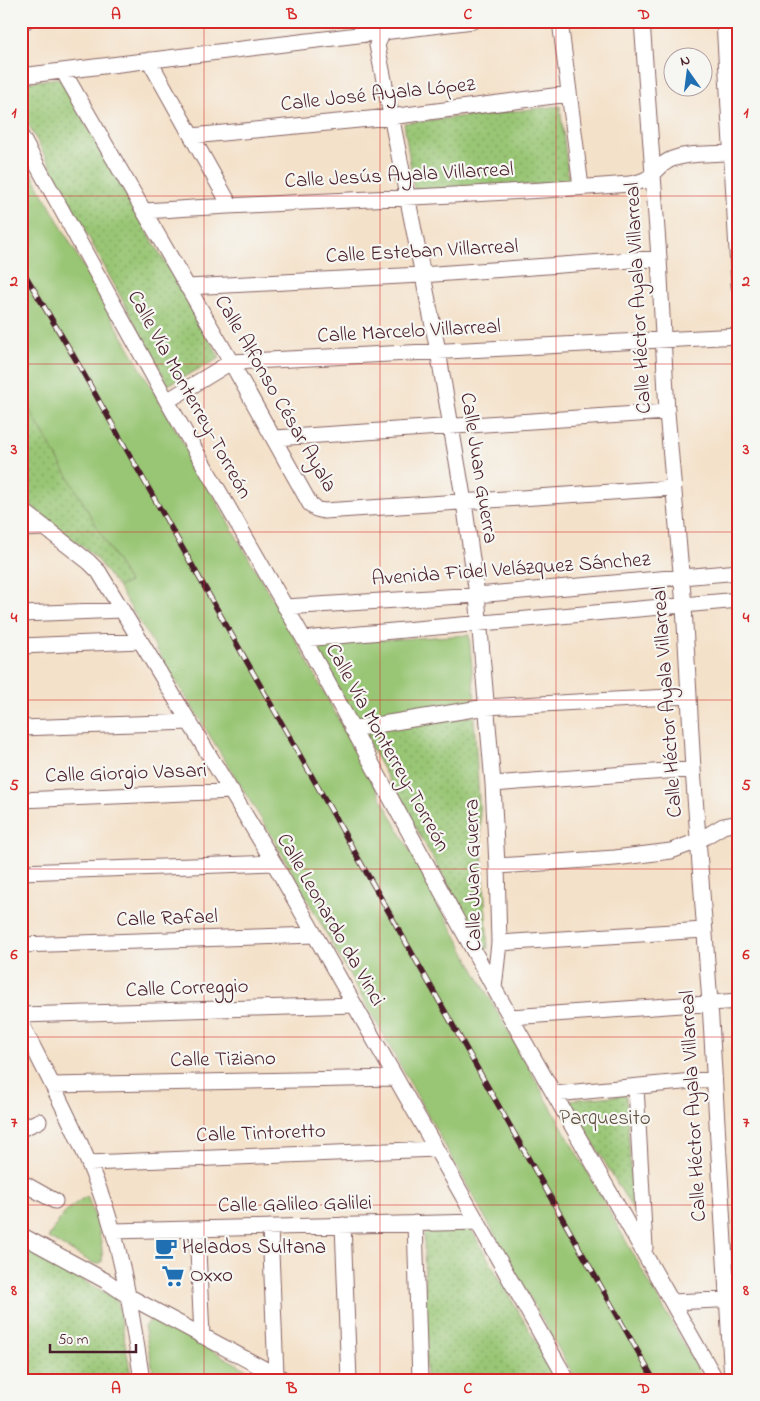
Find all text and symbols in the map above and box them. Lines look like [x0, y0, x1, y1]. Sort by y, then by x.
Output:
text: A [111, 3, 121, 27]
text: B [286, 3, 298, 27]
text: C [464, 3, 473, 27]
text: D [637, 3, 650, 27]
north arrow [662, 48, 712, 98]
text: N [678, 50, 692, 72]
street label: Calle José Ayala López [279, 70, 477, 122]
text: 1 [11, 101, 17, 125]
text: 1 [743, 101, 749, 125]
street label: Calle Jesús Ayala Villarreal [284, 155, 514, 199]
street label: Calle Héctor Ayala Villarreal [618, 181, 662, 414]
street label: Calle Esteban Villarreal [325, 232, 519, 272]
text: 2 [9, 270, 18, 294]
text: 2 [741, 270, 750, 294]
street label: Calle Vía Monterrey-Torreón [117, 285, 259, 506]
street label: Calle Alfonso César Ayala [204, 290, 344, 499]
street label: Calle Marcelo Villarreal [316, 312, 502, 352]
street label: Calle Juan Guerra [451, 390, 505, 546]
text: 3 [10, 438, 18, 462]
text: 3 [742, 438, 750, 462]
street label: Avenida Fidel Velázquez Sánchez [371, 545, 652, 595]
street label: Calle Héctor Ayala Villarreal [645, 585, 693, 819]
text: 4 [10, 606, 18, 630]
text: 4 [742, 606, 750, 630]
street label: Calle Vía Monterrey-Torreón [315, 638, 457, 859]
street label: Calle Giorgio Vasari [45, 756, 207, 794]
text: 5 [9, 774, 19, 798]
text: 5 [741, 774, 751, 798]
street label: Calle Juan Guerra [458, 798, 490, 952]
street label: Calle Leonardo da Vinci [268, 828, 392, 1012]
street label: Calle Rafael [116, 902, 218, 936]
text: 6 [9, 943, 18, 967]
text: 6 [741, 943, 750, 967]
street label: Calle Correggio [125, 972, 249, 1008]
street label: Calle Héctor Ayala Villarreal [673, 989, 717, 1222]
street label: Calle Tiziano [170, 1044, 276, 1076]
park label: Parquesito [559, 1104, 651, 1134]
text: 7 [11, 1111, 18, 1135]
text: 7 [743, 1111, 750, 1135]
street label: Calle Tintoretto [196, 1117, 326, 1151]
street label: Calle Galileo Galilei [218, 1189, 372, 1221]
place label: Helados Sultana [182, 1233, 326, 1263]
cafe icon: Helados Sultana [153, 1235, 179, 1261]
place label: Oxxo [190, 1261, 233, 1291]
supermarket icon: Oxxo [160, 1263, 186, 1289]
text: 8 [10, 1279, 17, 1303]
text: 8 [742, 1279, 749, 1303]
scale bar [50, 1321, 136, 1353]
text: 50 m [58, 1329, 89, 1351]
text: A [111, 1377, 121, 1401]
text: B [286, 1377, 298, 1401]
text: C [464, 1377, 473, 1401]
text: D [637, 1377, 650, 1401]

